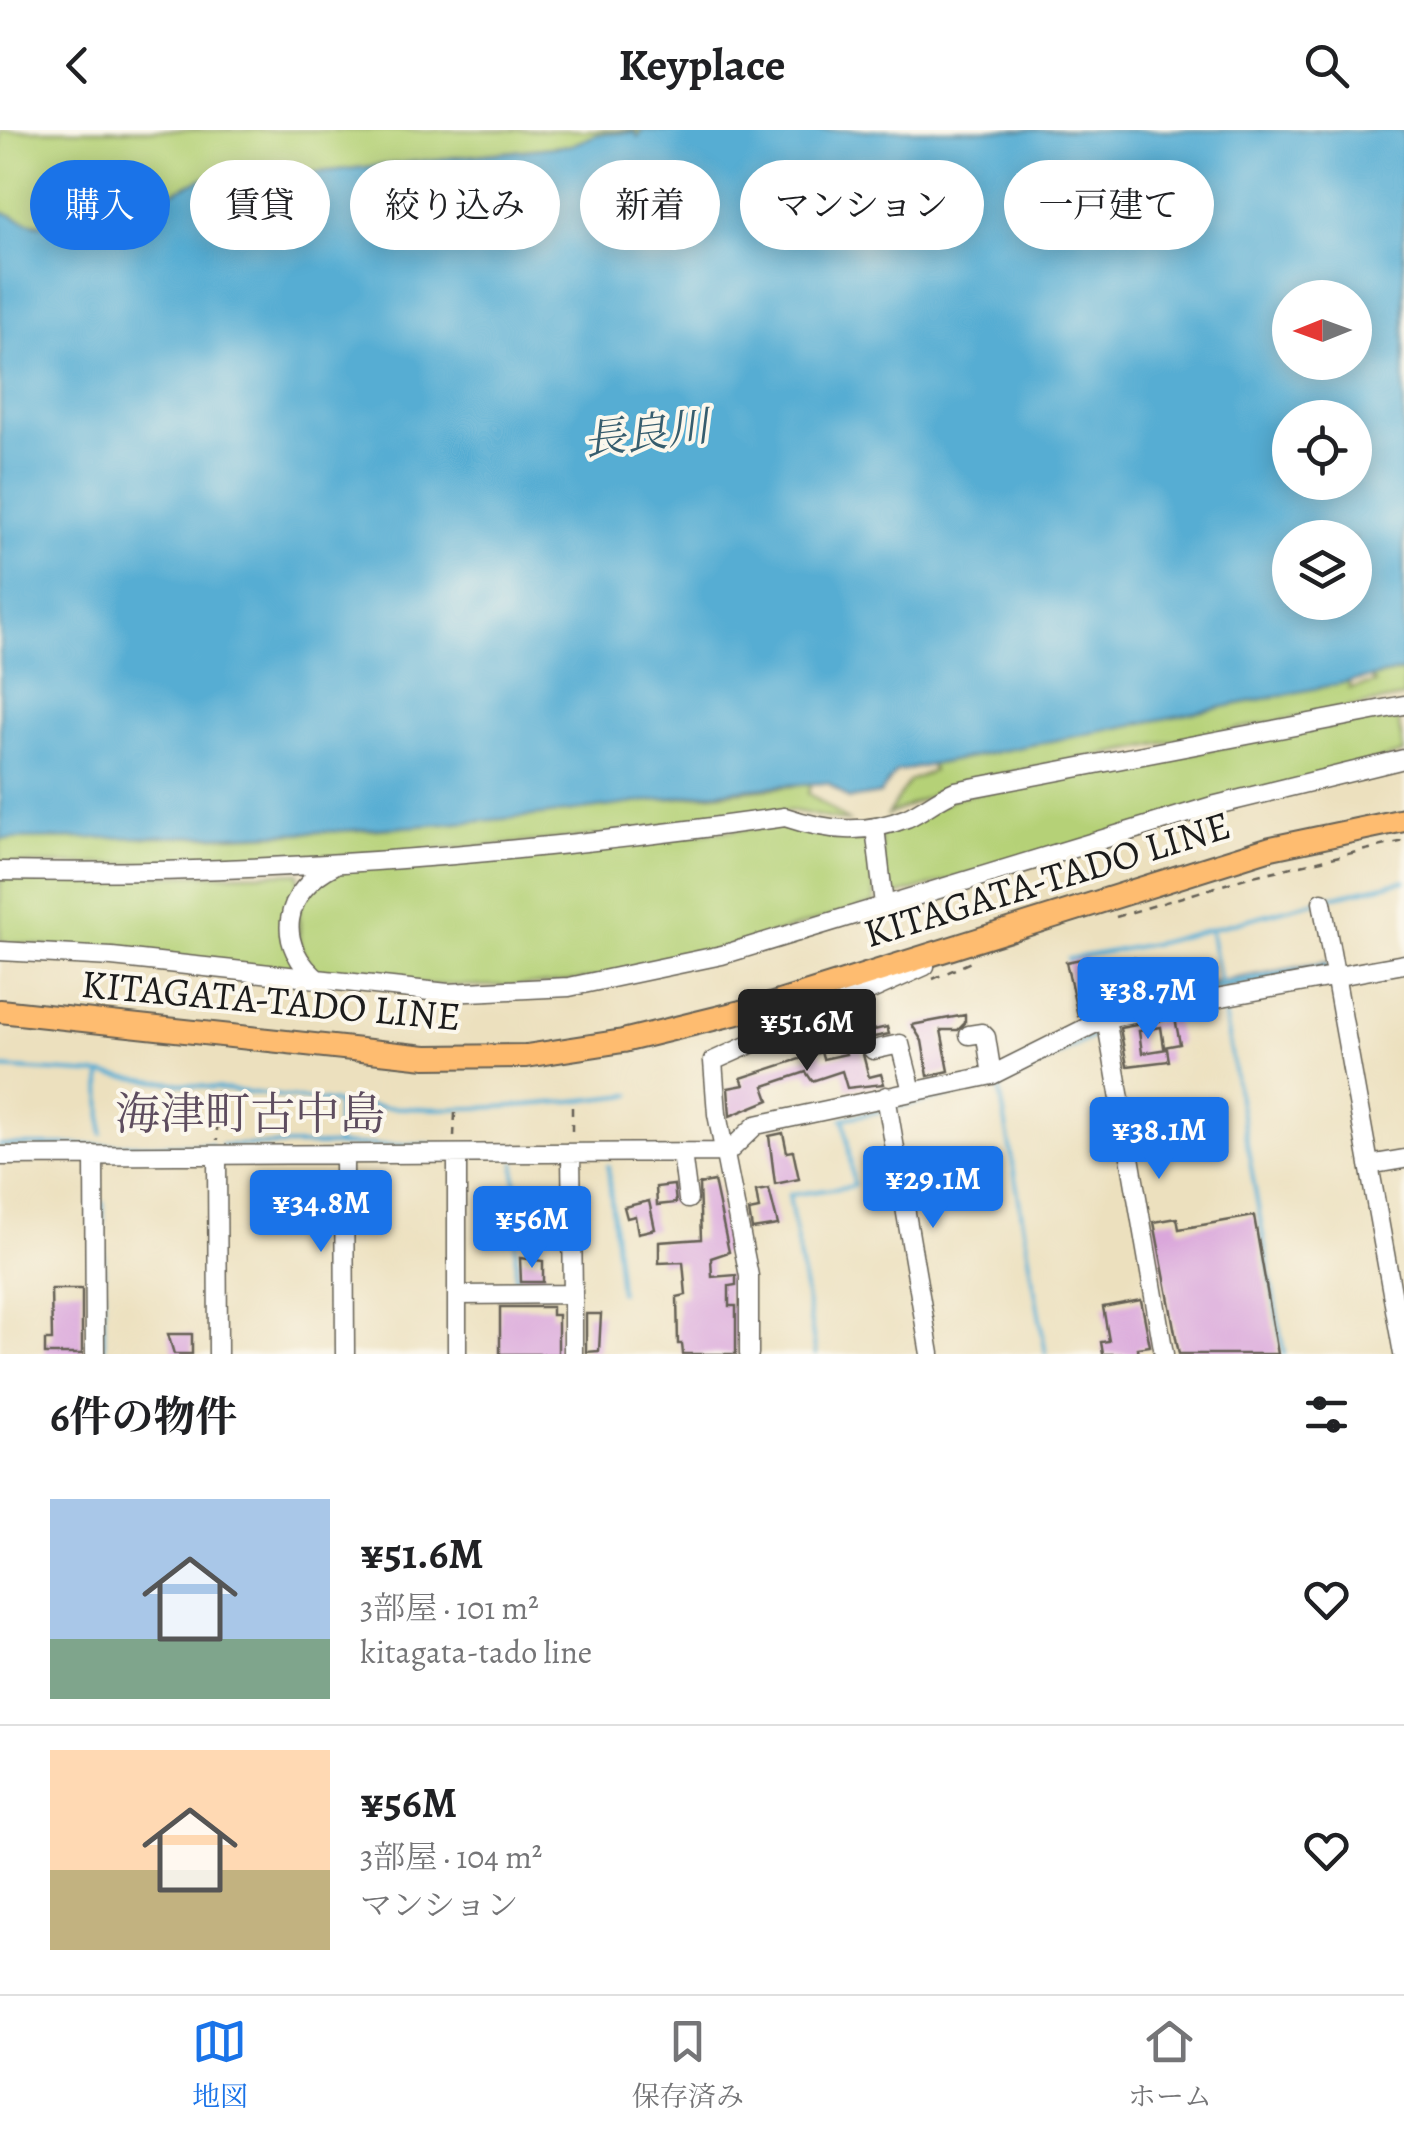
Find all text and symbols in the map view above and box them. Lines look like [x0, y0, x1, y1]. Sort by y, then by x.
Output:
text: Keyplace [619, 34, 785, 96]
icon: back [50, 38, 105, 93]
icon: search [1299, 38, 1354, 93]
chip: 購入 [30, 160, 170, 250]
chip: 賃貸 [190, 160, 330, 250]
chip: 絞り込み [350, 160, 560, 250]
chip: 新着 [580, 160, 720, 250]
chip: マンション [740, 160, 984, 250]
chip: 一戸建て [1004, 160, 1214, 250]
north arrow [1272, 280, 1372, 380]
map controls [1272, 280, 1372, 620]
water label: 長良川 [580, 397, 716, 469]
button: locate [1272, 400, 1372, 500]
button: layers [1272, 520, 1372, 620]
street label: KITAGATA-TADO LINE [857, 797, 1237, 961]
street label: KITAGATA-TADO LINE [79, 956, 463, 1044]
pin: ¥38.7M [1067, 957, 1229, 1042]
text: ¥38.7M [1100, 967, 1196, 1011]
pin: ¥51.6M [726, 989, 888, 1074]
text: ¥51.6M [760, 999, 854, 1043]
district label: 海津町古中島 [115, 1083, 385, 1145]
pin: ¥38.1M [1078, 1097, 1240, 1182]
text: ¥38.1M [1112, 1107, 1206, 1151]
pin: ¥29.1M [852, 1146, 1014, 1231]
text: ¥29.1M [885, 1156, 981, 1200]
pin: ¥34.8M [240, 1170, 402, 1255]
text: ¥34.8M [272, 1180, 370, 1224]
pin: ¥56M [473, 1186, 591, 1271]
text: ¥56M [495, 1196, 569, 1240]
icon: filters [1299, 1387, 1354, 1442]
text: 6件の物件 [50, 1388, 238, 1445]
text: ¥51.6M [360, 1525, 484, 1582]
icon: home [130, 1539, 250, 1659]
icon: heart [1299, 1572, 1354, 1627]
text: 3部屋 · 101 m² [360, 1586, 539, 1630]
text: kitagata-tado line [360, 1630, 592, 1674]
text: ¥56M [360, 1774, 457, 1831]
icon: home [130, 1790, 250, 1910]
icon: heart [1299, 1823, 1354, 1878]
text: 3部屋 · 104 m² [360, 1835, 542, 1879]
text: マンション [360, 1883, 519, 1927]
tab: 地図 [192, 2014, 248, 2116]
tab: 保存済み [632, 2014, 744, 2116]
tab: ホーム [1128, 2014, 1212, 2116]

